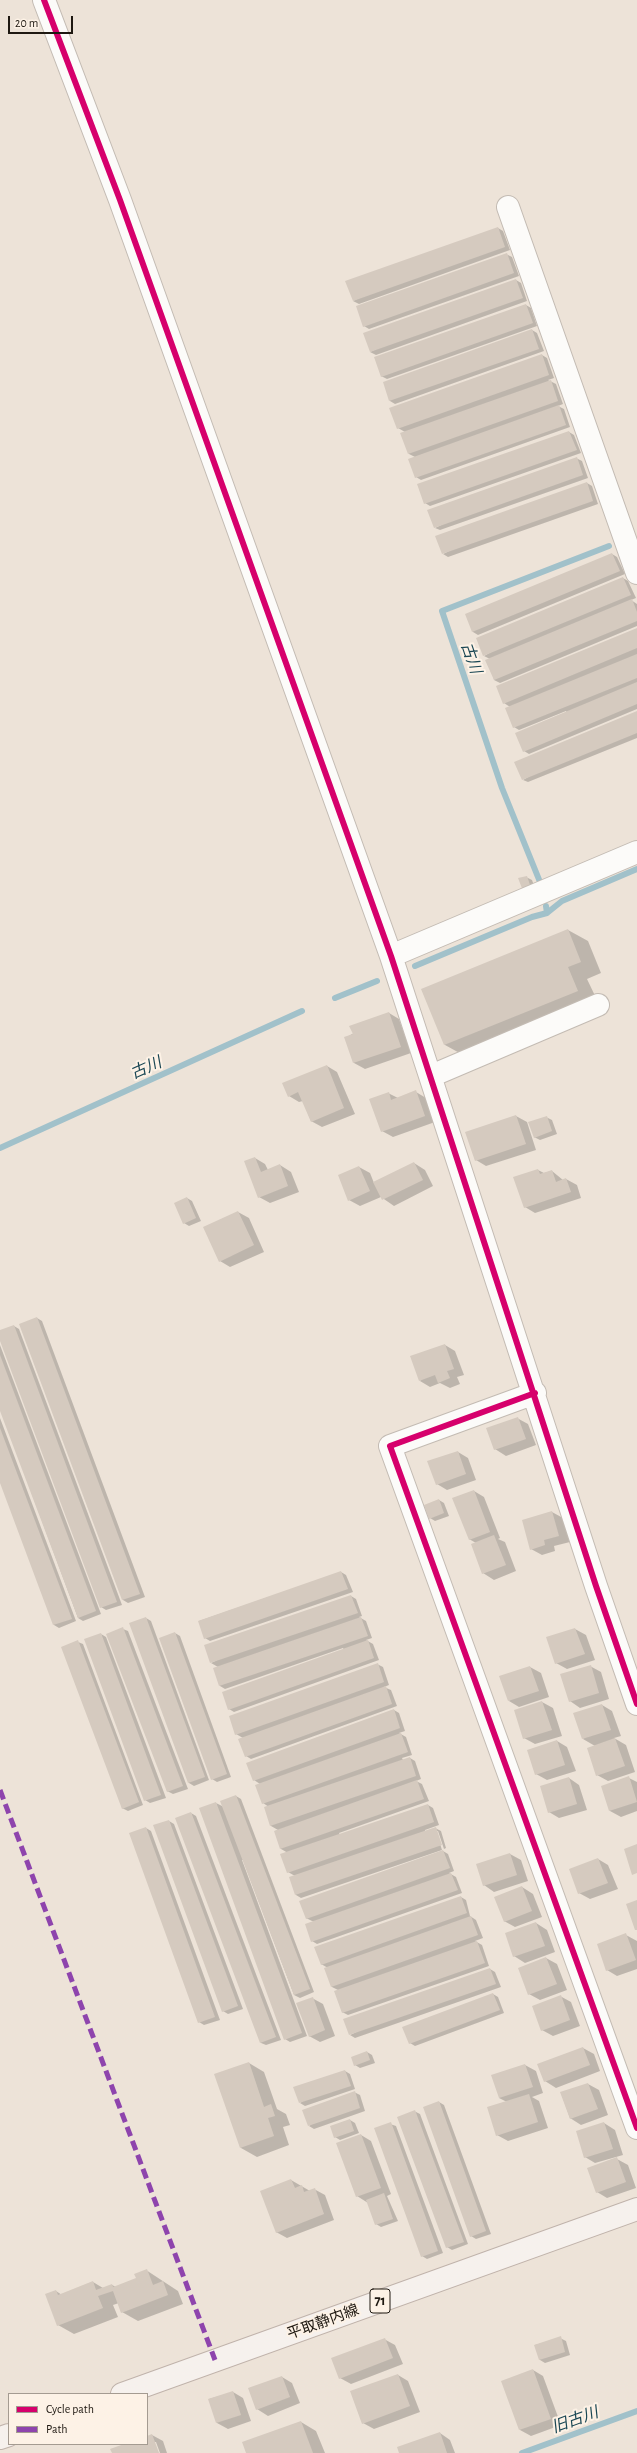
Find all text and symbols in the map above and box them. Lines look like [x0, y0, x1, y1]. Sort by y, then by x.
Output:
scale bar [10, 8, 75, 34]
text: 20 m [15, 17, 38, 29]
water label: 古川 [457, 640, 485, 676]
water label: 古川 [127, 1053, 165, 1083]
road number: 71 [370, 2289, 390, 2313]
street label: 平取静内線 [285, 2301, 361, 2343]
legend [8, 2393, 148, 2445]
text: Cycle path [46, 2403, 94, 2415]
water label: 旧古川 [549, 2403, 601, 2437]
text: Path [46, 2423, 68, 2435]

